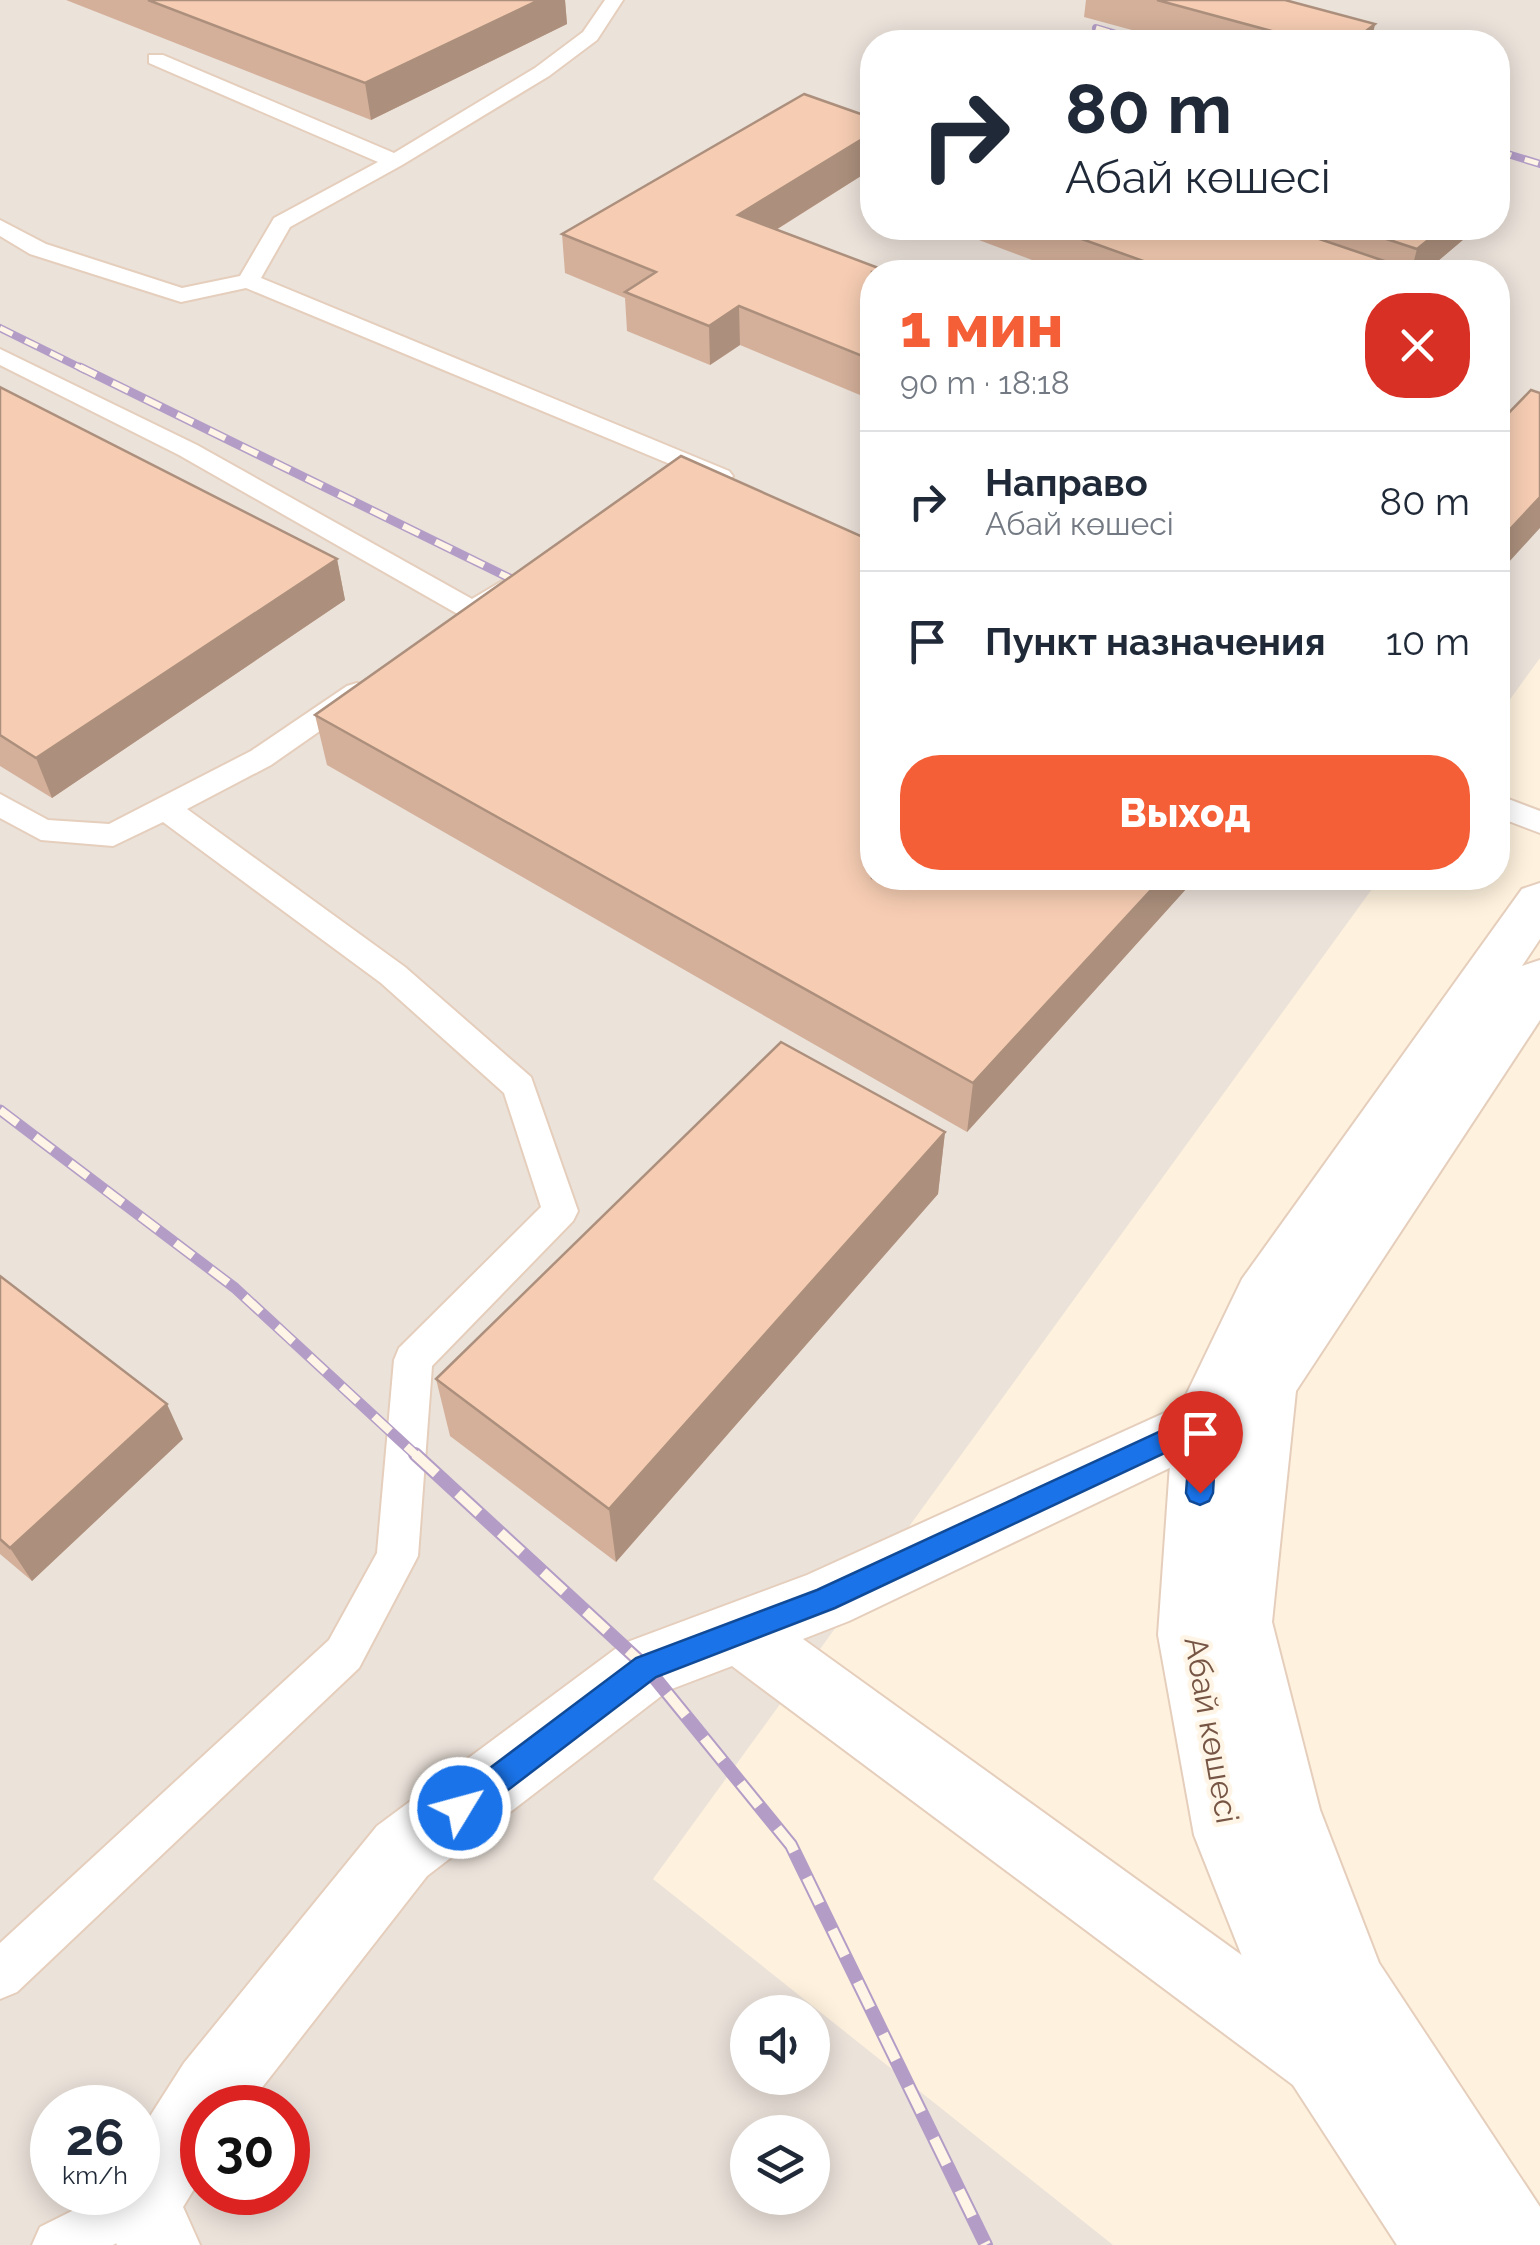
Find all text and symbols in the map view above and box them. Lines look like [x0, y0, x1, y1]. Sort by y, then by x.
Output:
text: 80 m [1065, 67, 1232, 149]
icon: right [900, 70, 1030, 200]
text: Абай көшесі [1065, 151, 1330, 204]
text: 1 мин [900, 291, 1063, 361]
button: close [1365, 293, 1470, 398]
text: 90 m · 18:18 [900, 364, 1070, 401]
text: Направо [985, 460, 1148, 505]
icon: right [900, 474, 955, 529]
text: 80 m [1380, 479, 1470, 524]
text: Абай көшесі [985, 505, 1174, 542]
icon: arrive [900, 614, 955, 669]
text: Пункт назначения [985, 619, 1326, 664]
text: 10 m [1386, 619, 1470, 664]
button: Выход [900, 755, 1470, 870]
pin [1158, 1391, 1243, 1494]
icon: arrive [1173, 1406, 1228, 1461]
street label: Абай көшесі [1177, 1634, 1247, 1826]
position arrow [408, 1756, 512, 1860]
map controls [730, 1995, 830, 2215]
button: sound [730, 1995, 830, 2095]
speed limit sign: 30 [180, 2085, 310, 2215]
text: 26 [66, 2108, 124, 2167]
button: layers [730, 2115, 830, 2215]
text: km/h [62, 2160, 128, 2190]

